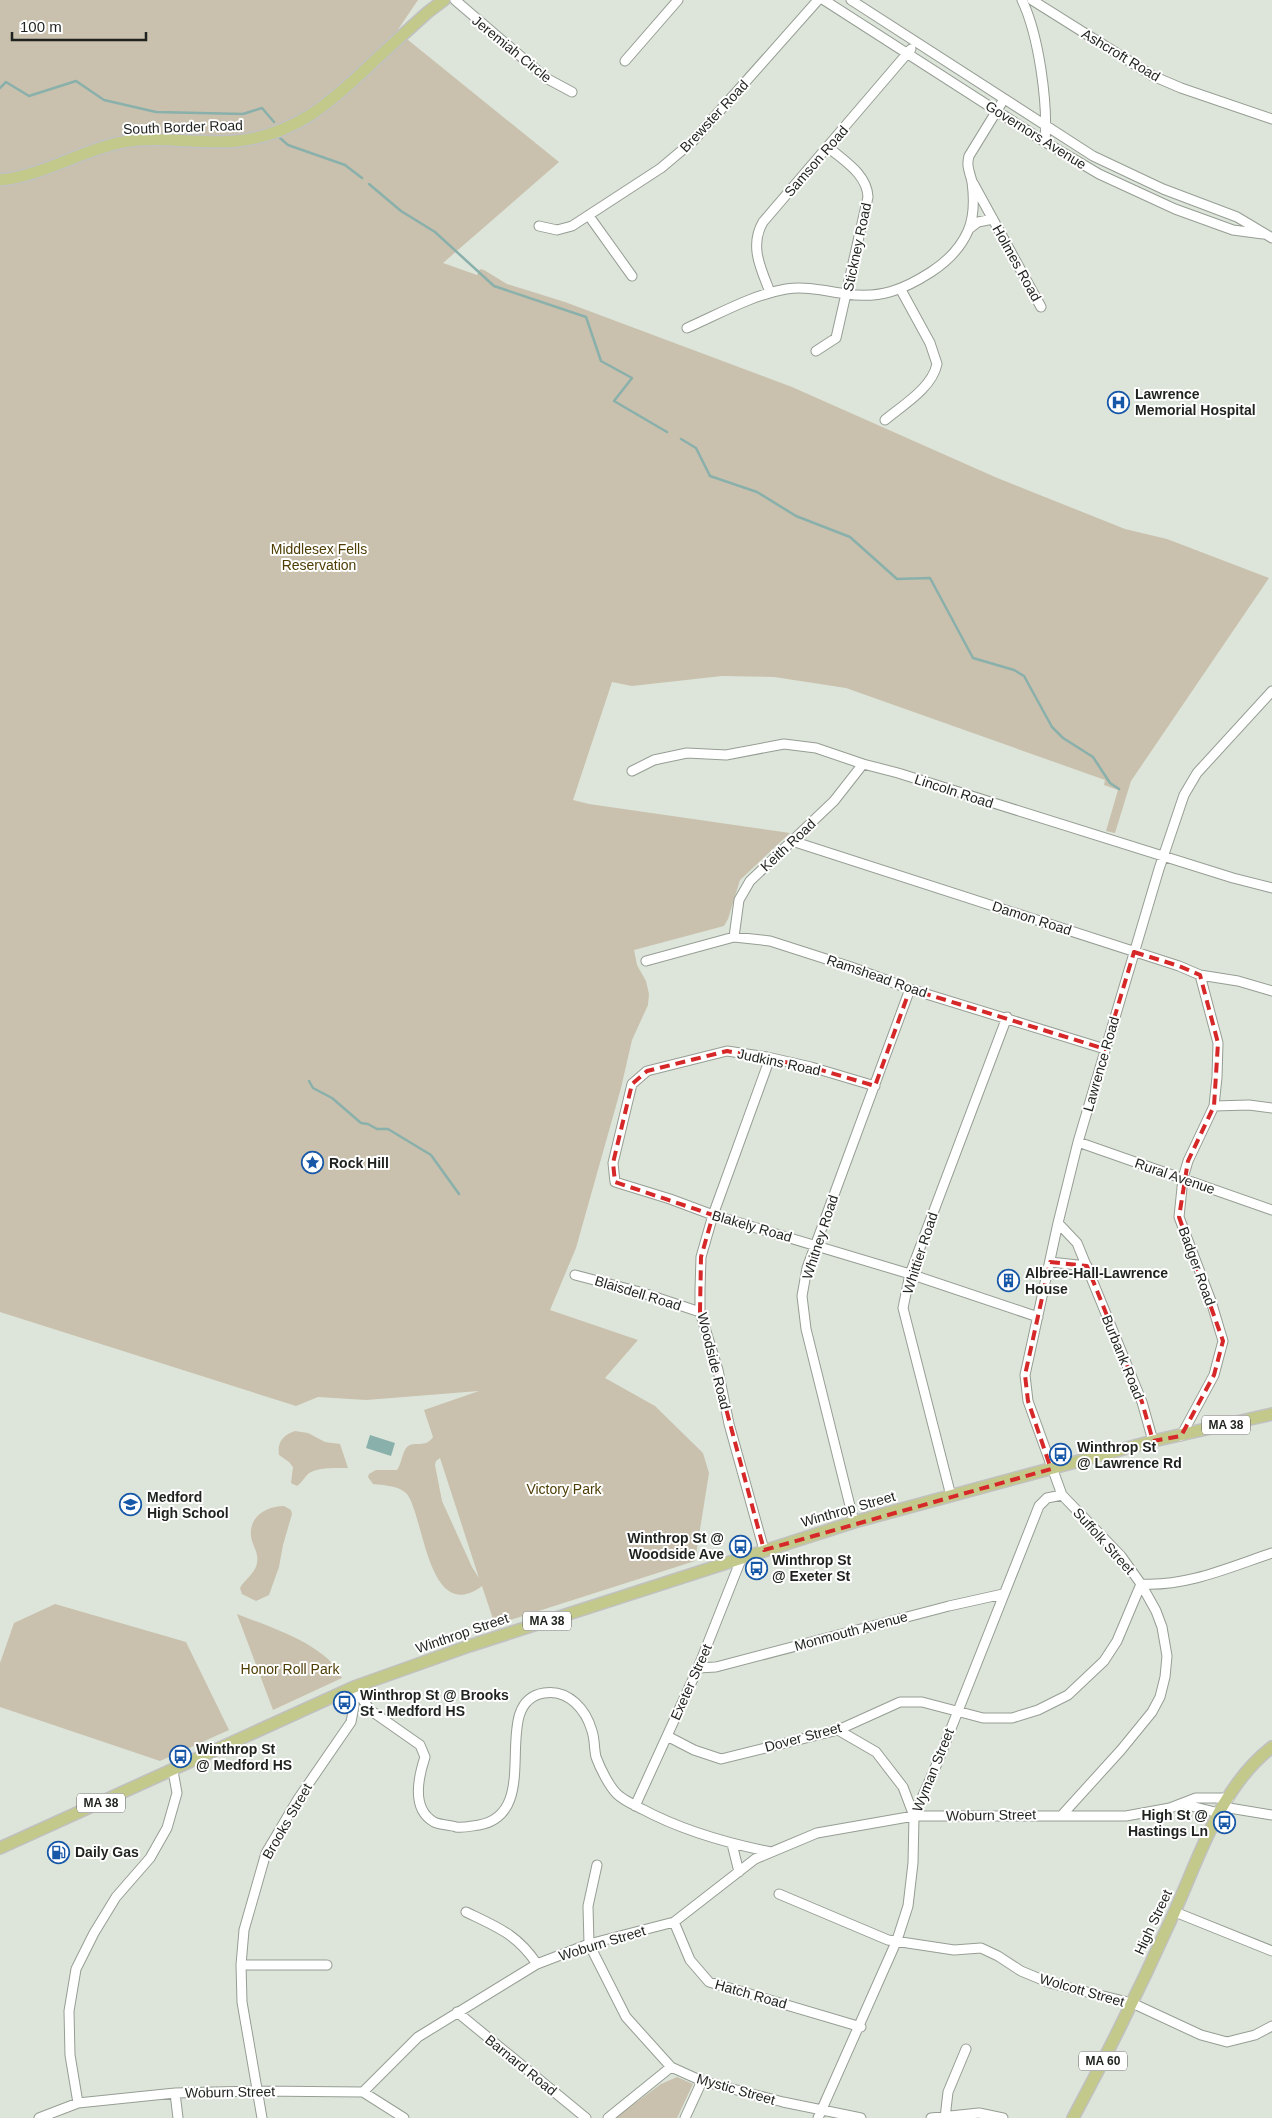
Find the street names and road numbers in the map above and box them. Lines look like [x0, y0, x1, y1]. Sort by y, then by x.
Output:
street label: Jeremiah Circle [469, 12, 555, 86]
street label: Ashcroft Road [1079, 25, 1163, 85]
street label: Brewster Road [677, 77, 751, 155]
street label: Governors Avenue [983, 98, 1089, 173]
street label: South Border Road [123, 117, 243, 137]
street label: Samson Road [781, 122, 851, 200]
street label: Stickney Road [840, 201, 874, 293]
street label: Holmes Road [989, 222, 1045, 304]
street label: Lincoln Road [913, 771, 995, 811]
street label: Keith Road [757, 816, 819, 874]
street label: Damon Road [990, 898, 1074, 938]
street label: Ramshead Road [825, 951, 929, 1001]
street label: Lawrence Road [1080, 1015, 1122, 1113]
street label: Judkins Road [736, 1045, 822, 1079]
street label: Rural Avenue [1133, 1155, 1217, 1197]
street label: Whitney Road [799, 1193, 841, 1281]
street label: Blakely Road [710, 1207, 794, 1245]
street label: Whittier Road [899, 1210, 941, 1296]
street label: Badger Road [1175, 1224, 1219, 1308]
street label: Blaisdell Road [593, 1272, 683, 1314]
street label: Woodside Road [694, 1311, 734, 1411]
street label: Burbank Road [1099, 1313, 1147, 1401]
road number: MA 38 [1202, 1416, 1250, 1434]
street label: Winthrop Street [799, 1488, 897, 1530]
street label: Suffolk Street [1070, 1505, 1138, 1578]
street label: Monmouth Avenue [793, 1608, 910, 1654]
street label: Winthrop Street [413, 1610, 511, 1656]
road number: MA 38 [523, 1612, 571, 1630]
street label: Exeter Street [667, 1641, 715, 1723]
street label: Dover Street [763, 1719, 843, 1755]
street label: Wyman Street [909, 1726, 957, 1814]
street label: Brooks Street [259, 1780, 315, 1862]
road number: MA 38 [77, 1794, 125, 1812]
street label: Woburn Street [946, 1806, 1036, 1824]
street label: High Street [1131, 1887, 1175, 1957]
street label: Woburn Street [557, 1922, 647, 1964]
street label: Wolcott Street [1038, 1970, 1126, 2010]
street label: Hatch Road [713, 1976, 789, 2012]
street label: Barnard Road [482, 2031, 560, 2099]
road number: MA 60 [1079, 2052, 1127, 2070]
street label: Mystic Street [695, 2070, 777, 2108]
street label: Woburn Street [185, 2083, 275, 2101]

